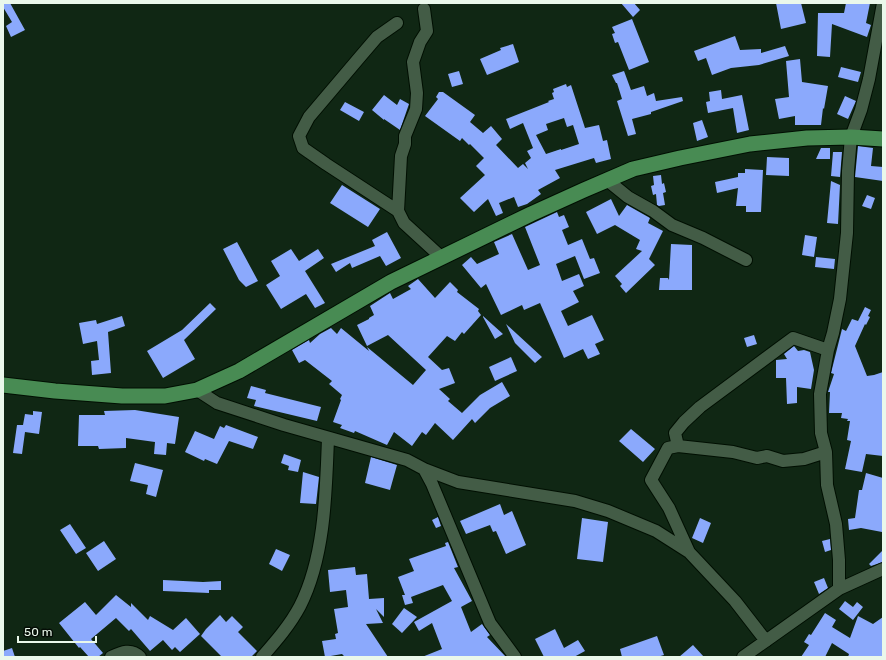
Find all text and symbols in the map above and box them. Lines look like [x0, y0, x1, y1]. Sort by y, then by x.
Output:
scale bar [18, 618, 96, 644]
text: 50 m [24, 625, 52, 639]

